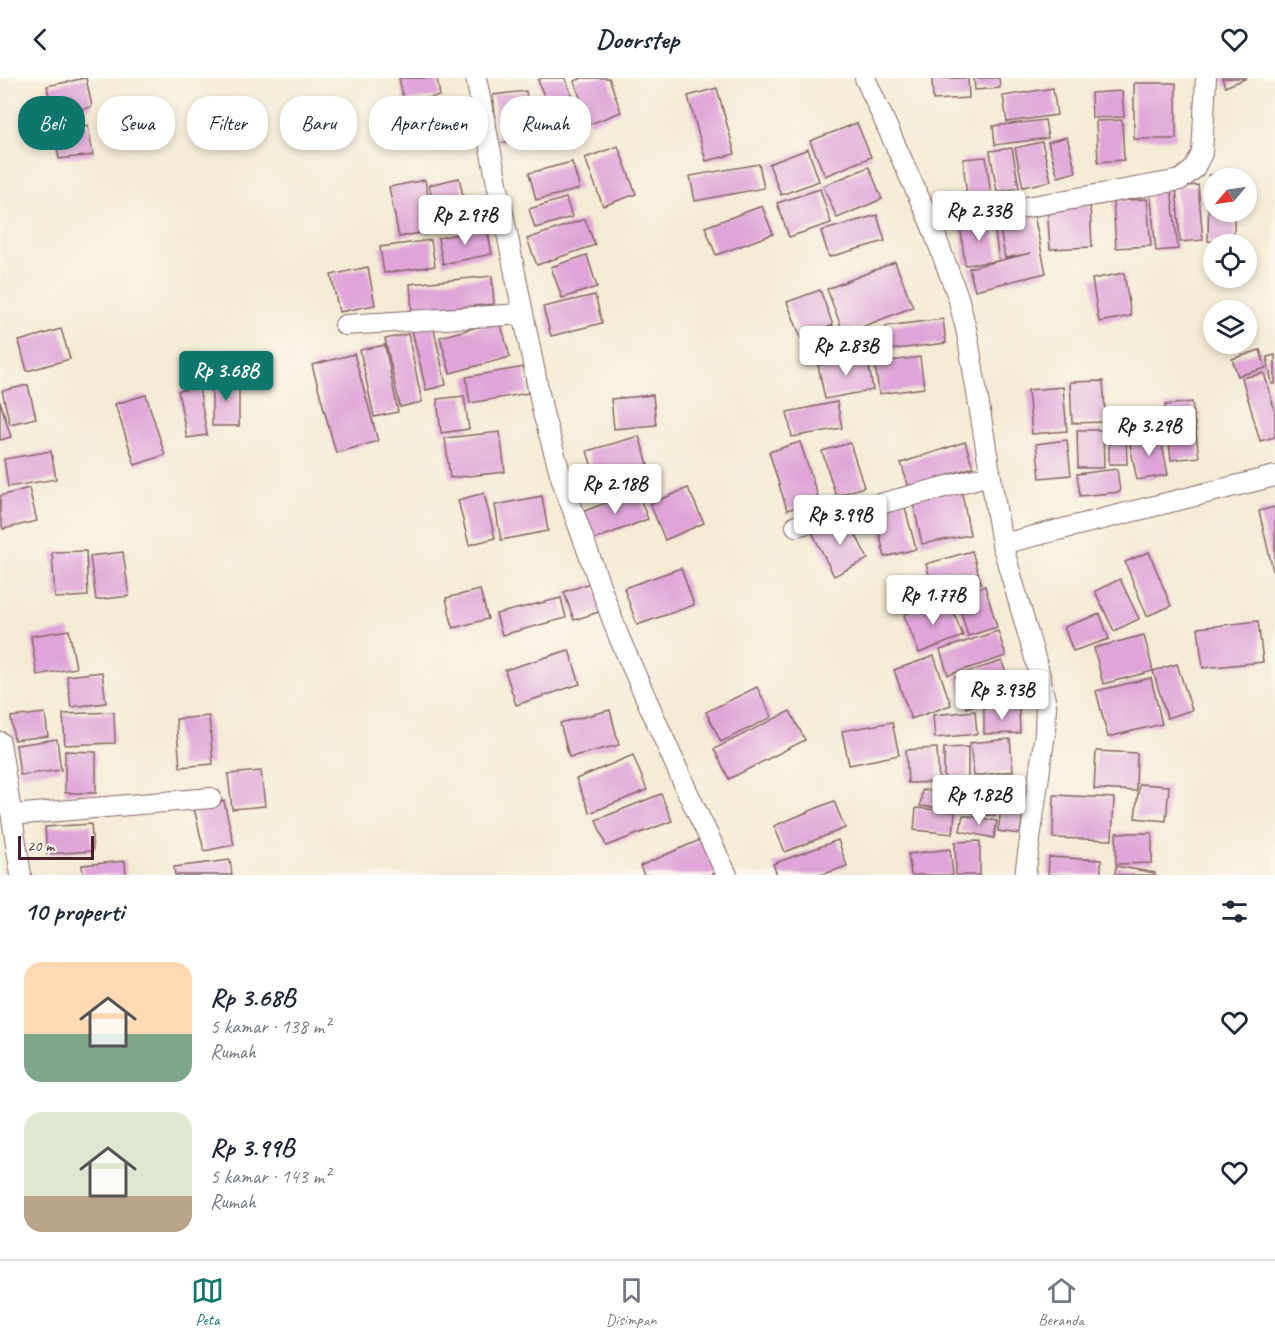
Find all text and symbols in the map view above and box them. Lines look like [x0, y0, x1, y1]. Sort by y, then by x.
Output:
text: Doorstep [596, 22, 679, 56]
icon: back [24, 23, 57, 56]
icon: heart [1218, 23, 1251, 56]
chip: Beli [18, 96, 85, 150]
chip: Sewa [97, 96, 175, 150]
chip: Filter [187, 96, 268, 150]
chip: Baru [280, 96, 357, 150]
chip: Apartemen [369, 96, 488, 150]
chip: Rumah [500, 96, 591, 150]
north arrow [1203, 168, 1257, 222]
map controls [1203, 168, 1257, 354]
pin: Rp 2.33B [917, 191, 1041, 242]
pin: Rp 2.97B [403, 195, 527, 246]
text: Rp 2.33B [946, 198, 1012, 223]
text: Rp 2.97B [433, 202, 497, 227]
button: locate [1203, 234, 1257, 288]
button: layers [1203, 300, 1257, 354]
pin: Rp 2.83B [784, 326, 908, 377]
text: Rp 2.83B [813, 333, 879, 358]
pin: Rp 3.68B [164, 351, 288, 402]
text: Rp 3.68B [193, 358, 259, 383]
pin: Rp 3.29B [1087, 406, 1211, 457]
text: Rp 3.29B [1117, 413, 1181, 438]
pin: Rp 2.18B [553, 464, 677, 515]
text: Rp 2.18B [582, 471, 648, 496]
pin: Rp 3.99B [778, 495, 902, 546]
text: Rp 3.99B [808, 502, 872, 527]
pin: Rp 1.77B [871, 575, 995, 626]
text: Rp 1.77B [901, 582, 965, 607]
pin: Rp 3.93B [940, 670, 1064, 721]
text: Rp 3.93B [970, 677, 1034, 702]
pin: Rp 1.82B [917, 775, 1041, 826]
text: Rp 1.82B [946, 782, 1012, 807]
scale bar [18, 833, 94, 860]
text: 20 m [27, 836, 54, 856]
text: 10 properti [24, 895, 124, 928]
icon: filters [1218, 895, 1251, 928]
text: Rp 3.68B [210, 981, 295, 1014]
icon: home [72, 986, 144, 1058]
icon: heart [1218, 1006, 1251, 1039]
text: 5 kamar · 138 m² [210, 1014, 330, 1039]
text: Rumah [210, 1039, 256, 1064]
text: Rp 3.99B [210, 1131, 294, 1164]
icon: home [72, 1136, 144, 1208]
icon: heart [1218, 1156, 1251, 1189]
text: 5 kamar · 143 m² [210, 1164, 330, 1189]
text: Rumah [210, 1189, 256, 1214]
tab: Peta [191, 1274, 224, 1330]
tab: Disimpan [606, 1274, 656, 1330]
tab: Beranda [1038, 1274, 1084, 1330]

